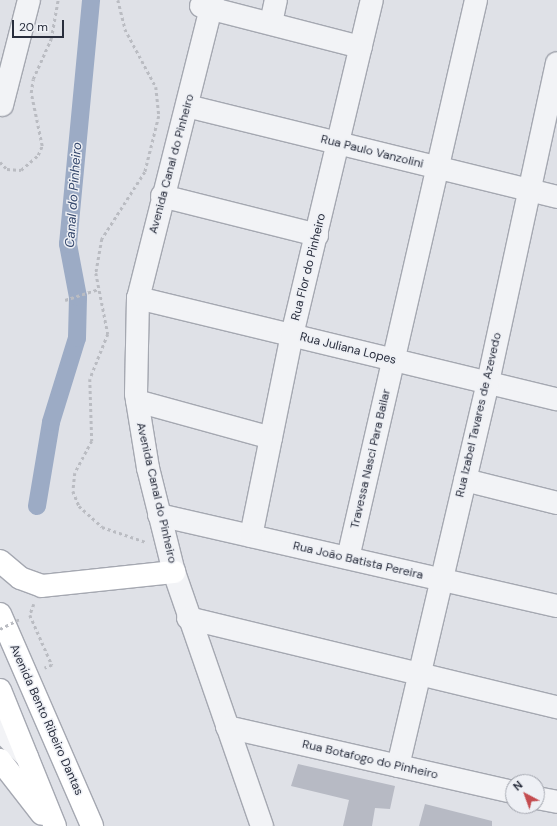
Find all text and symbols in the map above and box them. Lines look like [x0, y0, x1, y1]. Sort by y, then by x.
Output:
scale bar [14, 12, 66, 38]
text: 20 m [19, 19, 48, 35]
street label: Avenida Canal do Pinheiro [146, 93, 198, 235]
street label: Rua Paulo Vanzolini [319, 132, 425, 172]
water label: Canal do Pinheiro [63, 142, 85, 248]
street label: Rua Flor do Pinheiro [289, 212, 329, 322]
street label: Rua Juliana Lopes [298, 330, 398, 368]
street label: Rua Izabel Tavares de Azevedo [453, 331, 505, 499]
street label: Travessa Nasci Para Bailar [348, 388, 394, 530]
street label: Avenida Canal do Pinheiro [133, 421, 179, 565]
street label: Rua João Batista Pereira [291, 539, 425, 583]
street label: Avenida Bento Ribeiro Dantas [6, 642, 86, 798]
street label: Rua Botafogo do Pinheiro [301, 737, 439, 783]
north arrow [505, 774, 545, 814]
text: N [510, 778, 525, 794]

